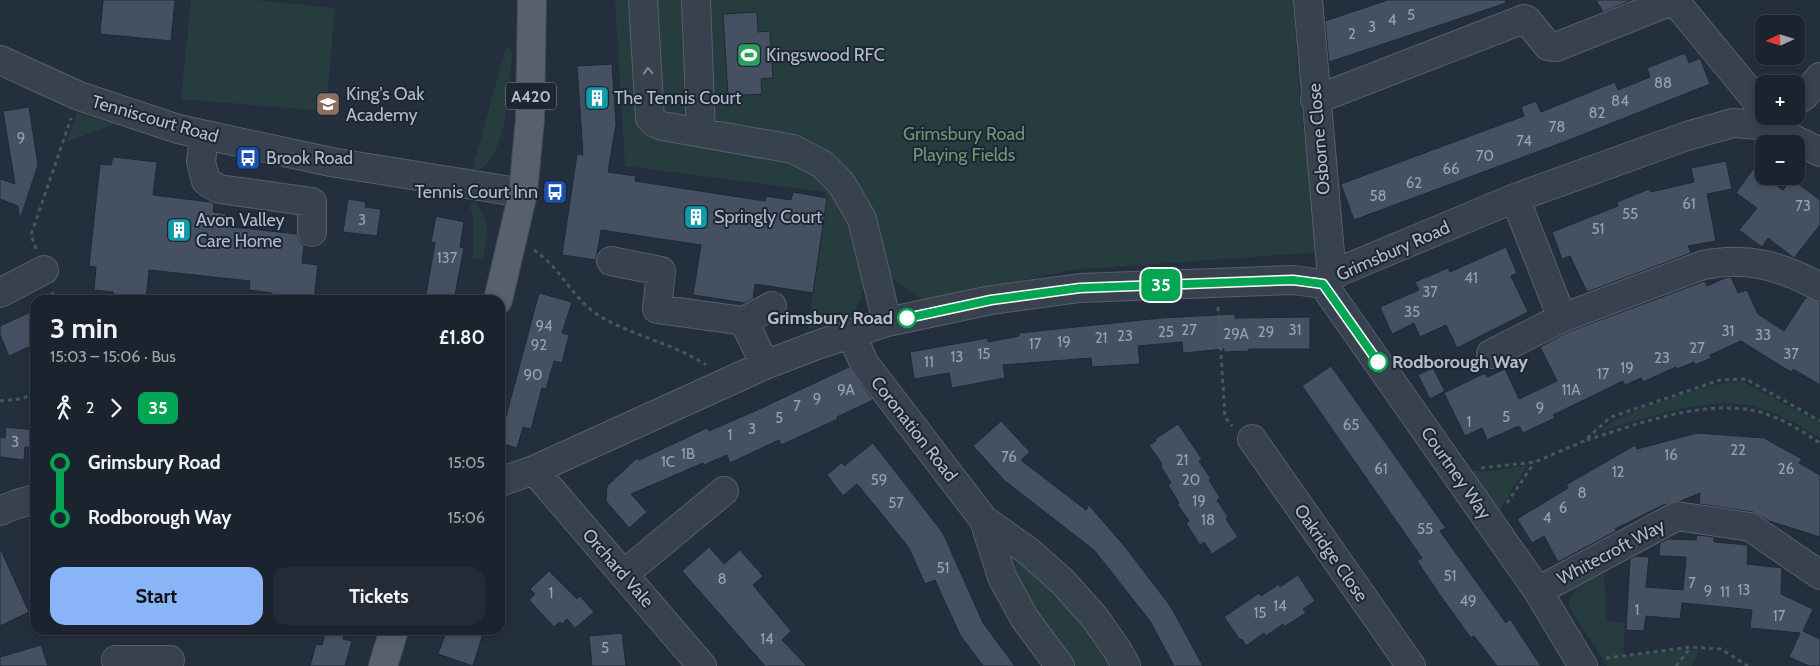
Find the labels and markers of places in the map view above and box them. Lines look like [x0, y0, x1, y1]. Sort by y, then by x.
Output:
sports icon: Kingswood RFC [736, 42, 762, 68]
place label: Kingswood RFC [766, 44, 885, 66]
place label: King's Oak Academy [346, 83, 425, 126]
building icon: The Tennis Court [584, 85, 610, 111]
place label: The Tennis Court [614, 87, 741, 109]
school or university icon: King's Oak Academy [315, 91, 341, 117]
bus stop icon: Brook Road [235, 145, 261, 171]
place label: Brook Road [266, 147, 353, 169]
bus stop icon: Tennis Court Inn [542, 179, 568, 205]
place label: Tennis Court Inn [415, 181, 538, 203]
building icon: Springly Court [683, 204, 709, 230]
place label: Springly Court [714, 206, 822, 228]
place label: Avon Valley Care Home [196, 209, 285, 252]
building icon: Avon Valley Care Home [166, 217, 192, 243]
place label: Grimsbury Road [767, 307, 893, 329]
marker: Grimsbury Road [897, 308, 917, 328]
place label: Rodborough Way [1392, 351, 1528, 373]
marker: Rodborough Way [1368, 352, 1388, 372]

